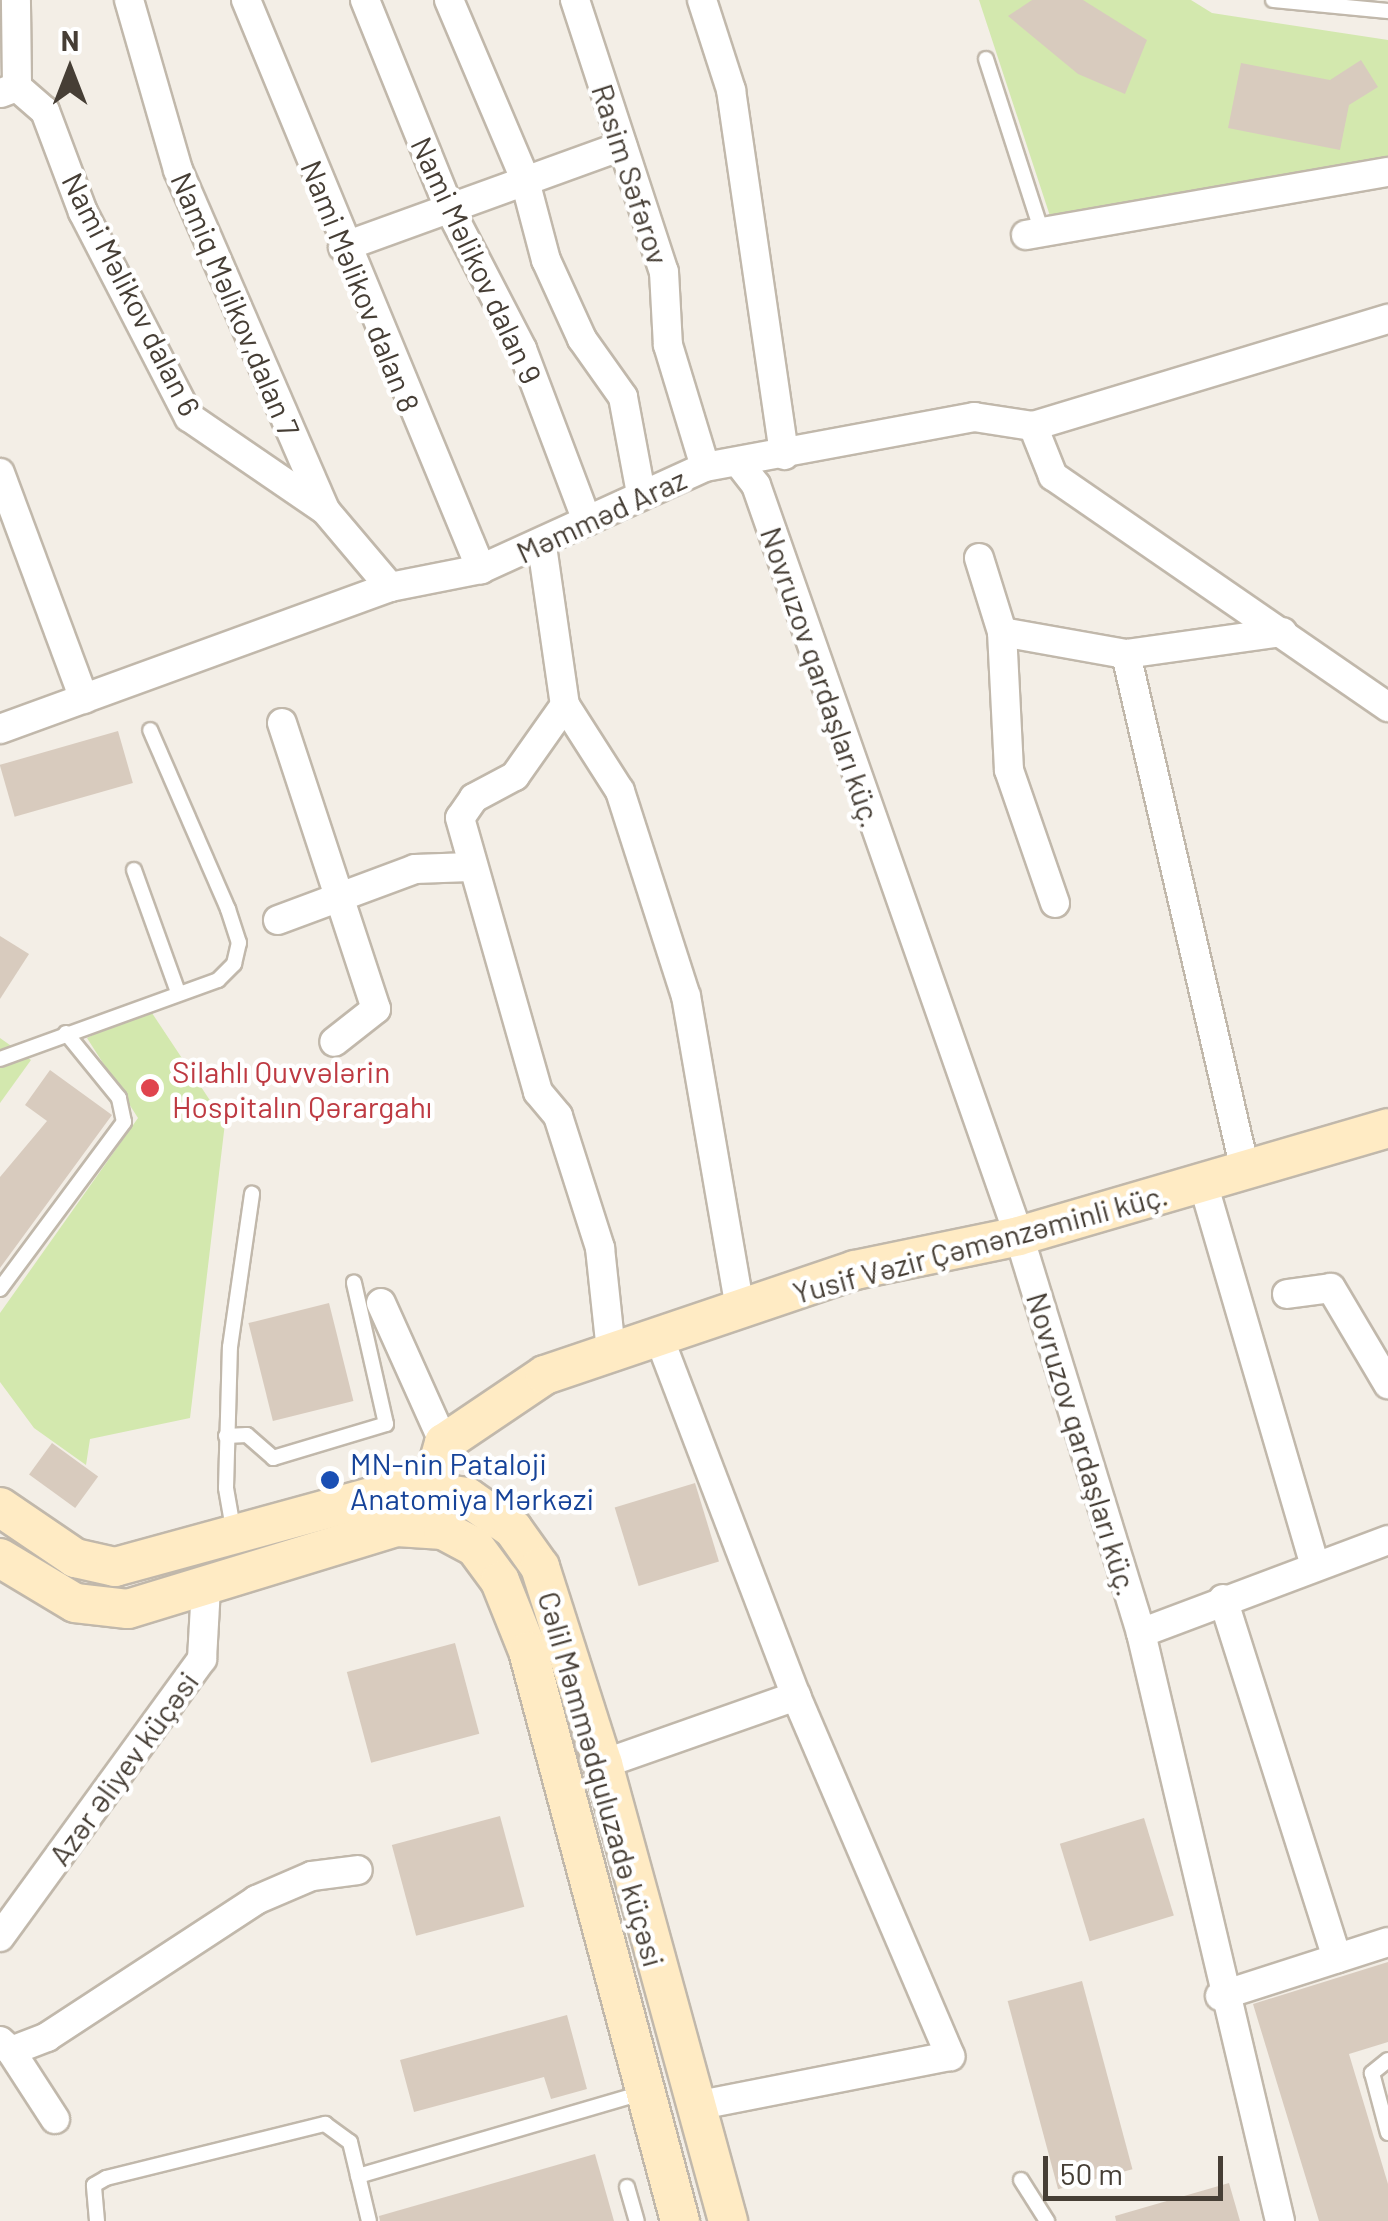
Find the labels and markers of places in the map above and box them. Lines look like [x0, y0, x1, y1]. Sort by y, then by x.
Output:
place label: Silahlı Quvvələrin Hospitalın Qərargahı [172, 1053, 432, 1124]
marker: Silahlı Quvvələrin Hospitalın Qərargahı [137, 1075, 163, 1101]
place label: MN-nin Pataloji Anatomiya Mərkəzi [350, 1445, 594, 1516]
marker: MN-nin Pataloji Anatomiya Mərkəzi [319, 1469, 341, 1491]

